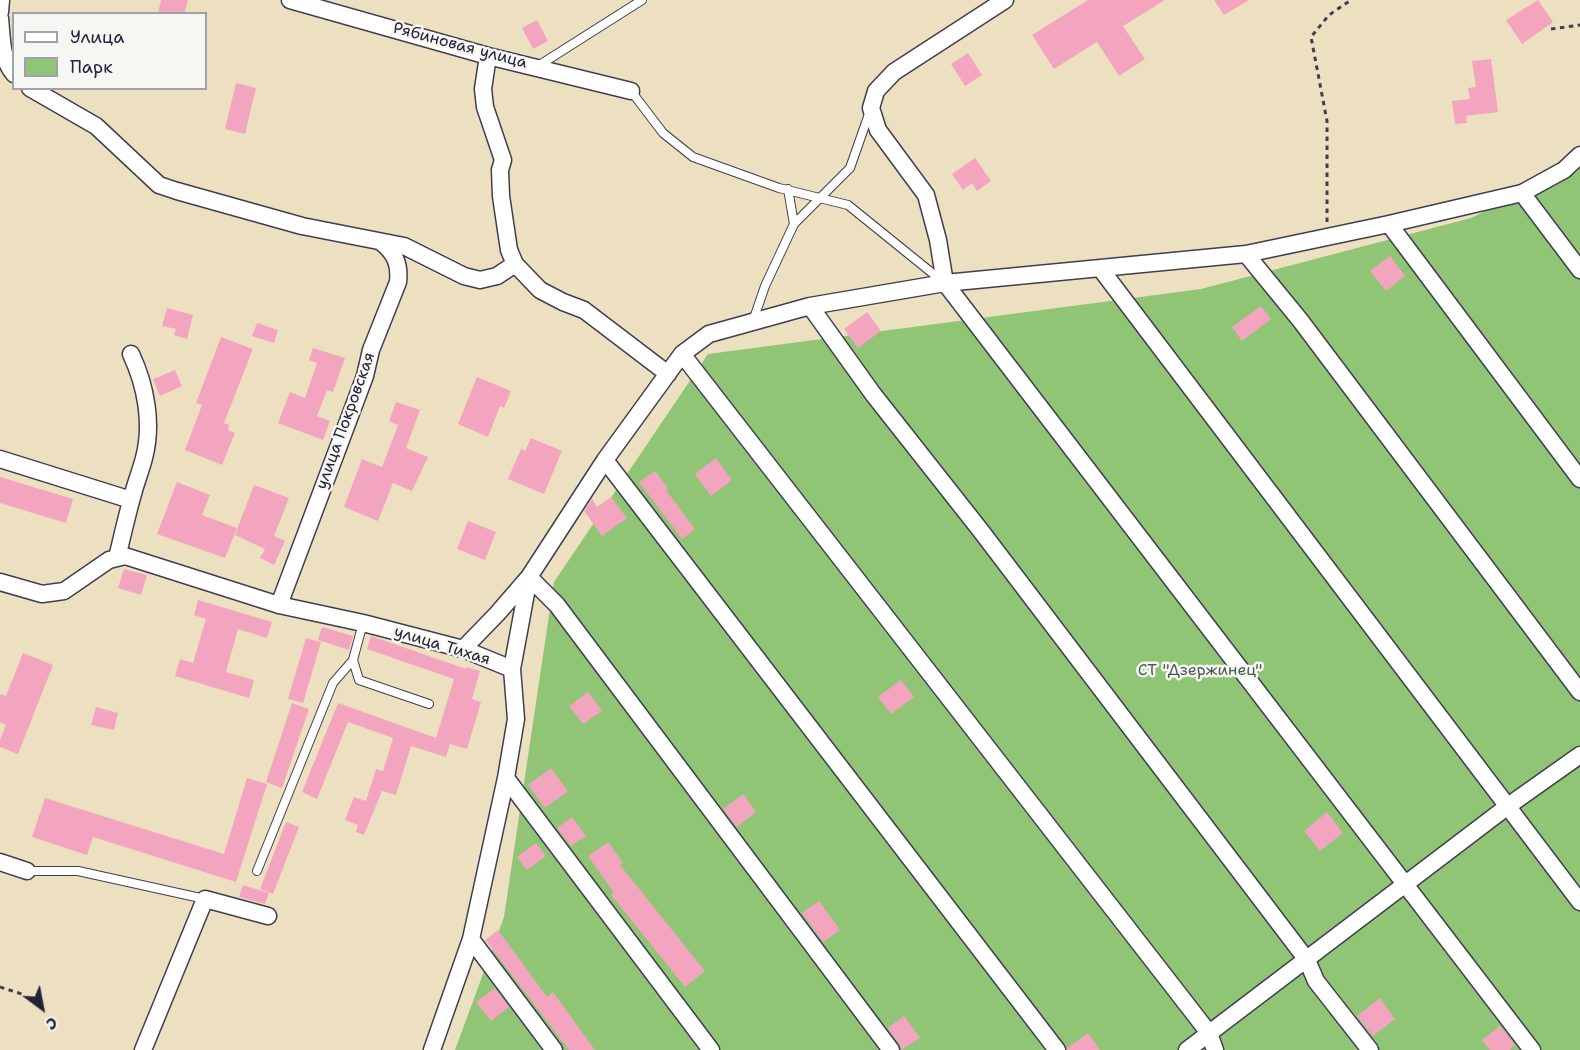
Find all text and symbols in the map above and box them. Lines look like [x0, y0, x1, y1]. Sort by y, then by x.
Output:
legend [12, 12, 207, 90]
street label: Рябиновая улица [391, 19, 529, 73]
text: Улица [70, 25, 124, 49]
text: Парк [70, 55, 113, 79]
street label: улица Покровская [312, 350, 380, 492]
street label: улица Тихая [392, 622, 492, 670]
park label: СТ "Дзержинец" [1138, 661, 1262, 681]
north arrow [12, 978, 72, 1038]
text: С [42, 1012, 62, 1035]

